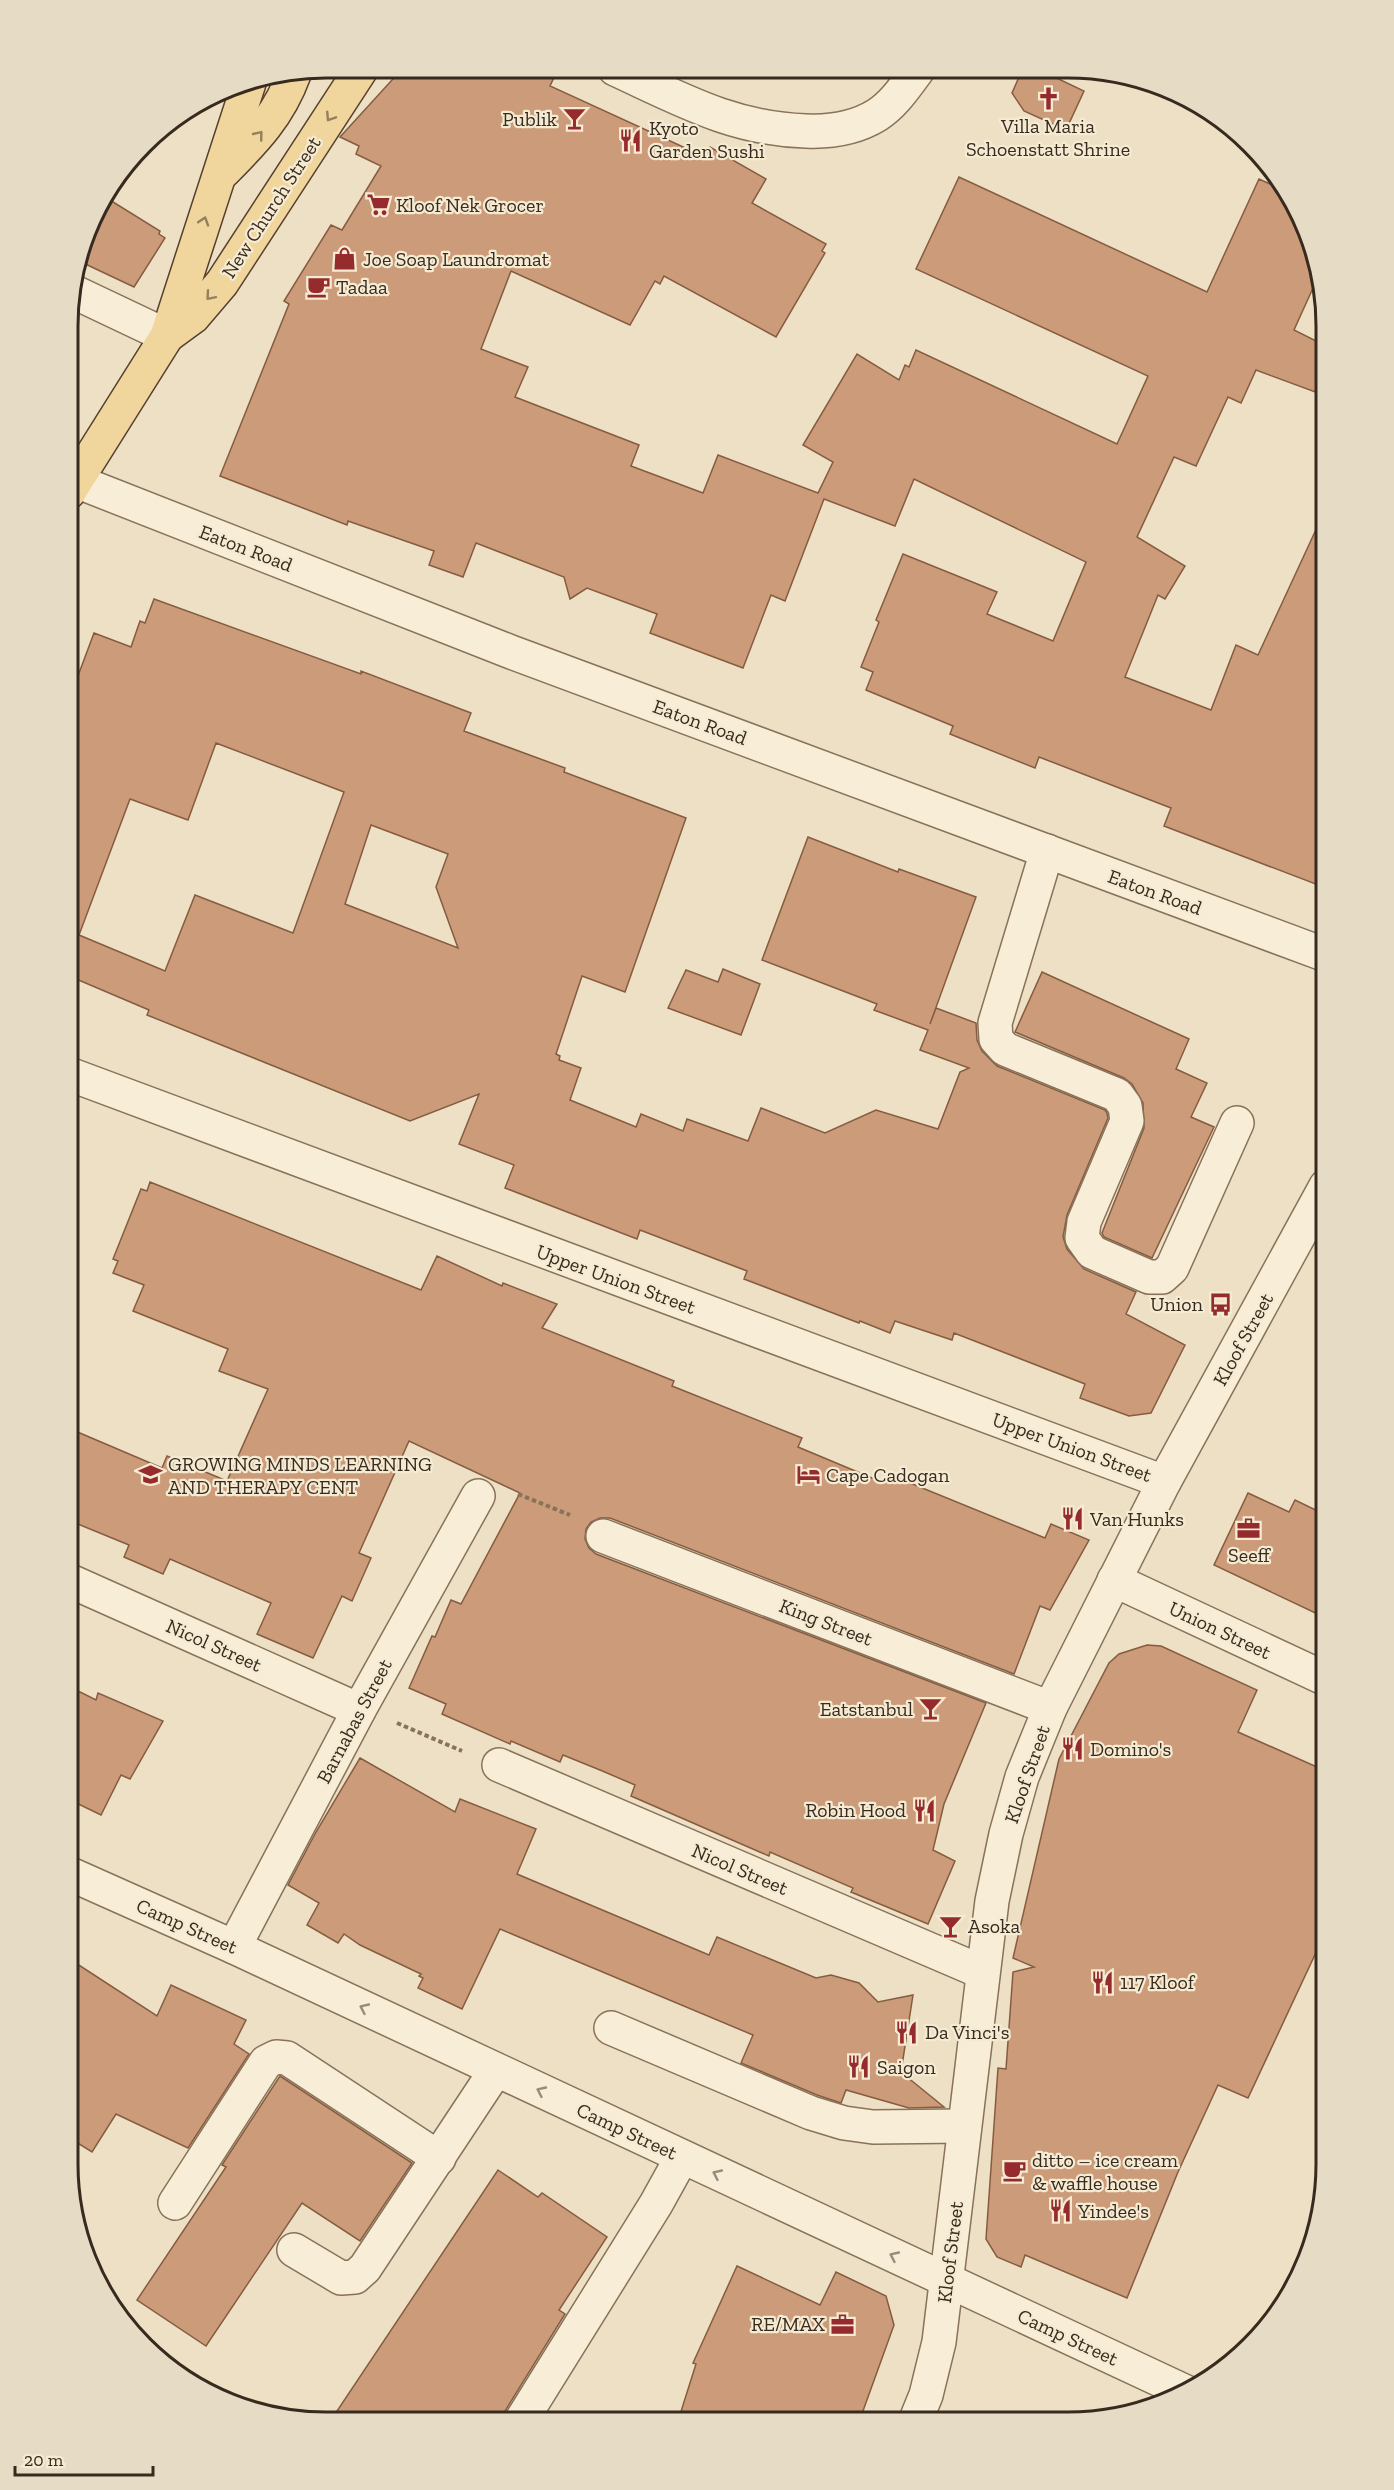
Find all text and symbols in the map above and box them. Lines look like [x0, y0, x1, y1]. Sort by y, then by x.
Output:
church icon: Villa Maria Schoenstatt Shrine [1035, 86, 1061, 112]
bar icon: Publik [562, 106, 588, 132]
place label: Publik [502, 107, 558, 131]
one-way arrow [326, 110, 337, 121]
place label: Villa Maria Schoenstatt Shrine [966, 114, 1130, 161]
place label: Kyoto Garden Sushi [649, 116, 765, 163]
restaurant icon: Kyoto Garden Sushi [618, 127, 644, 153]
street label: New Church Street [216, 131, 326, 282]
one-way arrow [252, 131, 263, 142]
supermarket icon: Kloof Nek Grocer [365, 192, 391, 218]
place label: Kloof Nek Grocer [396, 193, 544, 217]
one-way arrow [197, 216, 210, 227]
shop icon: Joe Soap Laundromat [332, 246, 358, 272]
place label: Joe Soap Laundromat [363, 247, 550, 271]
cafe icon: Tadaa [305, 274, 331, 300]
place label: Tadaa [336, 275, 388, 299]
one-way arrow [207, 289, 218, 300]
street label: Eaton Road [196, 519, 296, 577]
street label: Eaton Road [650, 694, 750, 750]
street label: Eaton Road [1105, 864, 1205, 920]
street label: Upper Union Street [533, 1239, 700, 1319]
street label: Kloof Street [1208, 1288, 1279, 1390]
bus stop icon: Union [1208, 1291, 1234, 1317]
place label: Union [1150, 1292, 1204, 1316]
street label: Upper Union Street [989, 1407, 1156, 1487]
place label: GROWING MINDS LEARNING AND THERAPY CENT [168, 1452, 432, 1499]
school or university icon: GROWING MINDS LEARNING AND THERAPY CENT [137, 1462, 163, 1488]
hotel icon: Cape Cadogan [795, 1462, 821, 1488]
place label: Cape Cadogan [826, 1463, 950, 1487]
restaurant icon: Van Hunks [1059, 1506, 1085, 1532]
place label: Van Hunks [1089, 1507, 1184, 1531]
office icon: Seeff [1236, 1515, 1262, 1541]
place label: Seeff [1228, 1543, 1272, 1567]
street label: King Street [776, 1593, 877, 1651]
street label: Union Street [1165, 1596, 1275, 1664]
street label: Nicol Street [162, 1613, 266, 1677]
street label: Barnabas Street [311, 1654, 397, 1787]
bar icon: Eatstanbul [918, 1696, 944, 1722]
place label: Eatstanbul [820, 1697, 913, 1721]
street label: Kloof Street [999, 1721, 1055, 1826]
restaurant icon: Domino's [1059, 1736, 1085, 1762]
place label: Domino's [1090, 1737, 1171, 1761]
restaurant icon: Robin Hood [911, 1797, 937, 1823]
place label: Robin Hood [805, 1798, 906, 1822]
street label: Nicol Street [688, 1838, 792, 1900]
street label: Camp Street [133, 1893, 242, 1959]
bar icon: Asoka [937, 1913, 963, 1939]
place label: Asoka [968, 1914, 1020, 1938]
restaurant icon: 117 Kloof [1089, 1969, 1115, 1995]
place label: 117 Kloof [1120, 1970, 1196, 1994]
one-way arrow [360, 2004, 371, 2016]
restaurant icon: Da Vinci's [894, 2019, 920, 2045]
place label: Da Vinci's [925, 2020, 1009, 2044]
restaurant icon: Saigon [846, 2054, 872, 2080]
place label: Saigon [877, 2055, 936, 2079]
one-way arrow [536, 2086, 547, 2098]
street label: Camp Street [573, 2097, 682, 2165]
place label: ditto – ice cream & waffle house [1032, 2148, 1179, 2195]
cafe icon: ditto – ice cream & waffle house [1001, 2158, 1027, 2184]
one-way arrow [713, 2169, 724, 2181]
restaurant icon: Yindee's [1047, 2198, 1073, 2224]
street label: Kloof Street [932, 2199, 968, 2304]
place label: Yindee's [1077, 2199, 1149, 2223]
one-way arrow [889, 2252, 900, 2264]
street label: Camp Street [1014, 2303, 1123, 2371]
office icon: RE/MAX [830, 2311, 856, 2337]
place label: RE/MAX [751, 2312, 825, 2336]
scale bar [15, 2439, 153, 2477]
text: 20 m [24, 2449, 64, 2471]

